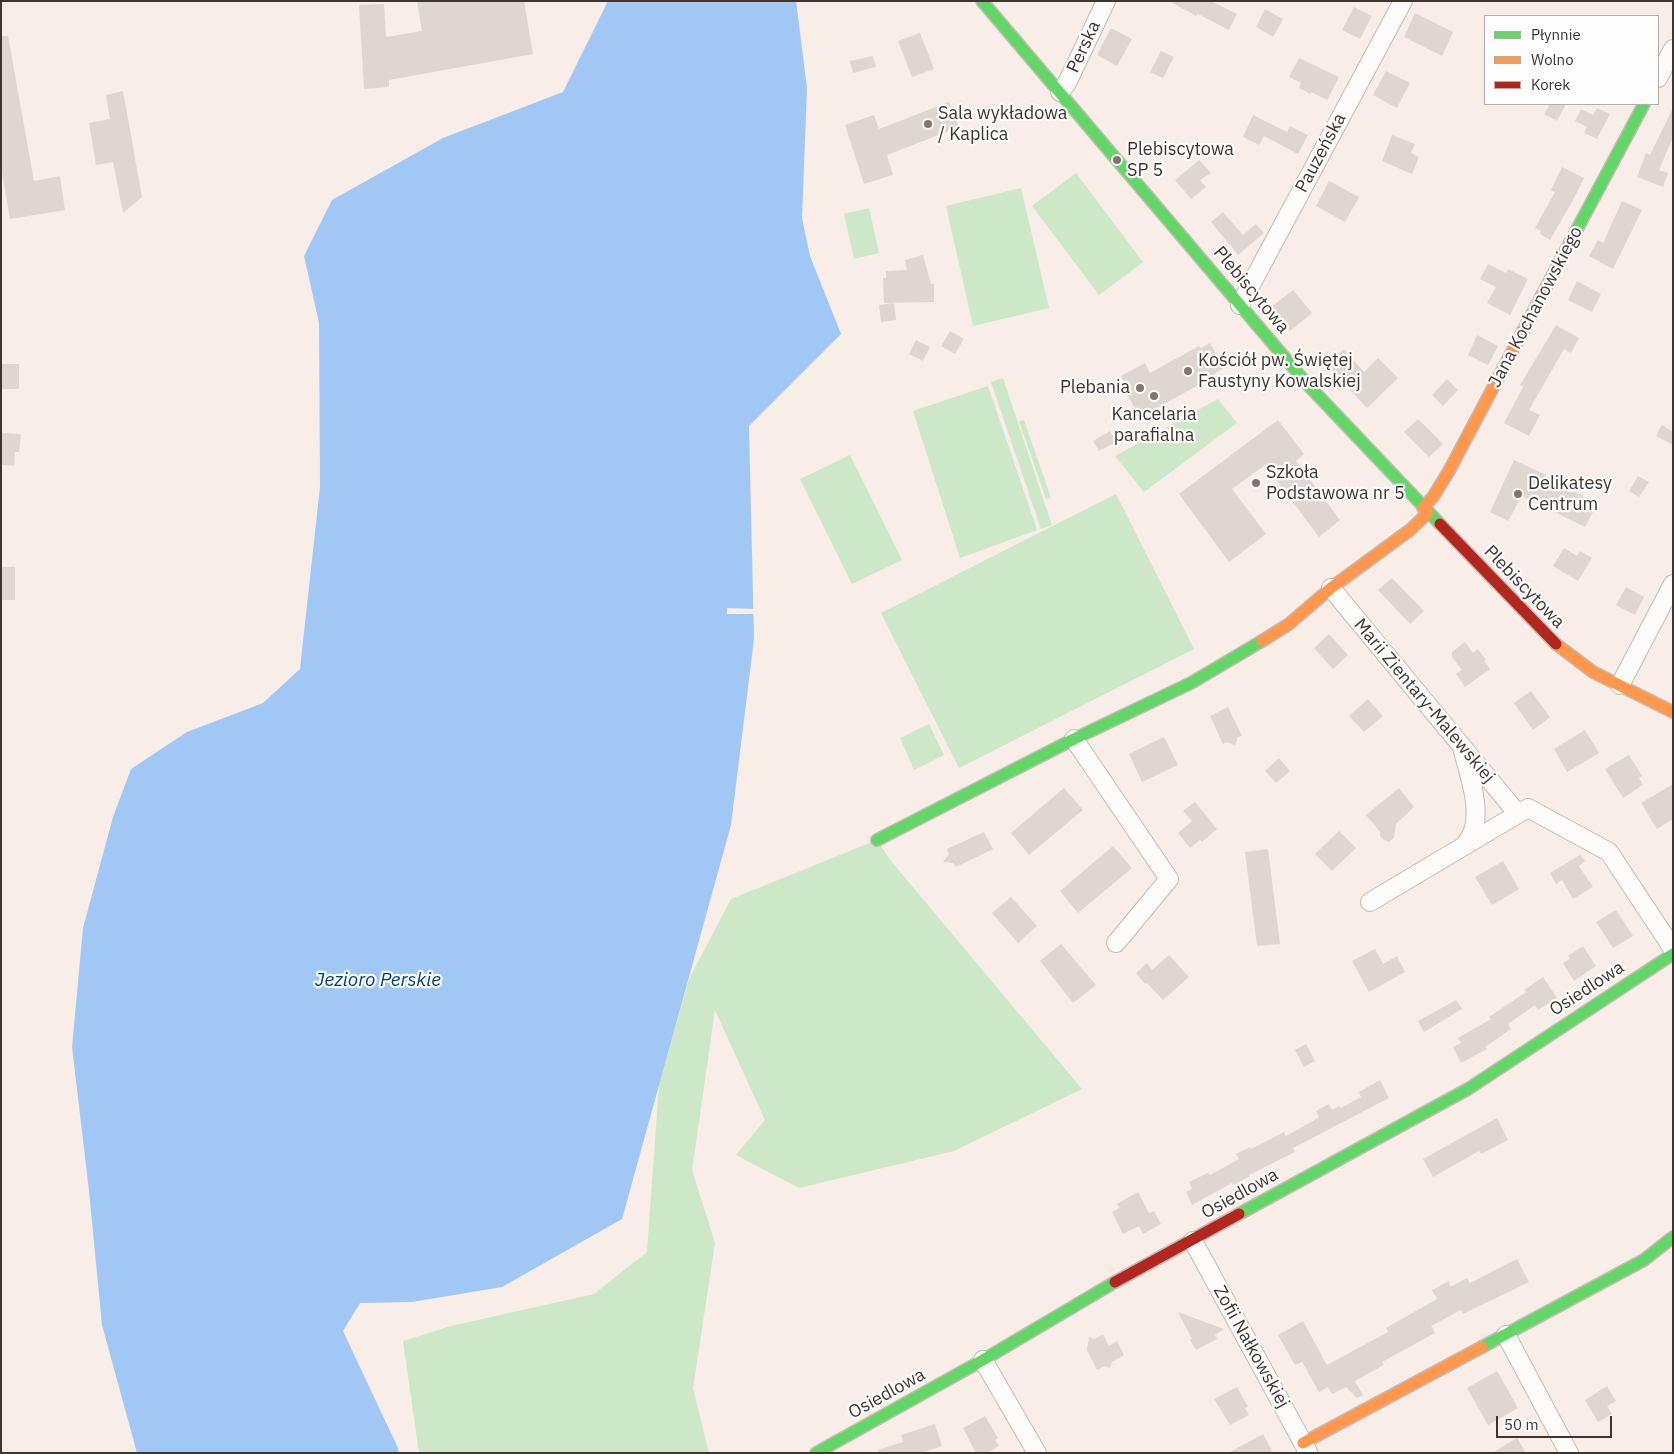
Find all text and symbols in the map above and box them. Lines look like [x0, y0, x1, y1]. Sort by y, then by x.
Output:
legend [1484, 15, 1659, 105]
street label: Perska [1063, 18, 1105, 76]
text: Płynnie [1531, 25, 1581, 44]
text: Wolno [1531, 50, 1574, 69]
text: Korek [1531, 75, 1570, 94]
place label: Sala wykładowa / Kaplica [938, 103, 1067, 146]
street label: Pauzeńska [1291, 110, 1351, 196]
marker: Sala wykładowa / Kaplica [922, 118, 934, 130]
place label: Plebiscytowa SP 5 [1127, 139, 1234, 182]
marker: Plebiscytowa SP 5 [1111, 154, 1123, 166]
street label: Jana Kochanowskiego [1484, 223, 1588, 391]
street label: Plebiscytowa [1208, 242, 1294, 338]
place label: Kościół pw. Świętej Faustyny Kowalskiej [1198, 350, 1361, 392]
marker: Kościół pw. Świętej Faustyny Kowalskiej [1182, 365, 1194, 377]
place label: Plebania [1060, 377, 1130, 399]
marker: Plebania [1134, 382, 1146, 394]
marker: Kancelaria parafialna [1148, 390, 1160, 402]
place label: Kancelaria parafialna [1111, 404, 1197, 446]
place label: Szkoła Podstawowa nr 5 [1266, 462, 1405, 504]
place label: Delikatesy Centrum [1528, 473, 1612, 516]
marker: Szkoła Podstawowa nr 5 [1250, 477, 1262, 489]
marker: Delikatesy Centrum [1512, 488, 1524, 500]
street label: Plebiscytowa [1479, 541, 1569, 633]
street label: Marii Zientary-Malewskiej [1349, 615, 1499, 787]
street label: Osiedlowa [1546, 957, 1628, 1021]
water label: Jezioro Perskie [315, 970, 441, 992]
street label: Osiedlowa [1198, 1164, 1282, 1224]
street label: Zofii Nałkowskiej [1208, 1282, 1294, 1412]
street label: Osiedlowa [845, 1364, 929, 1424]
scale bar [1499, 1406, 1615, 1438]
text: 50 m [1504, 1415, 1539, 1434]

